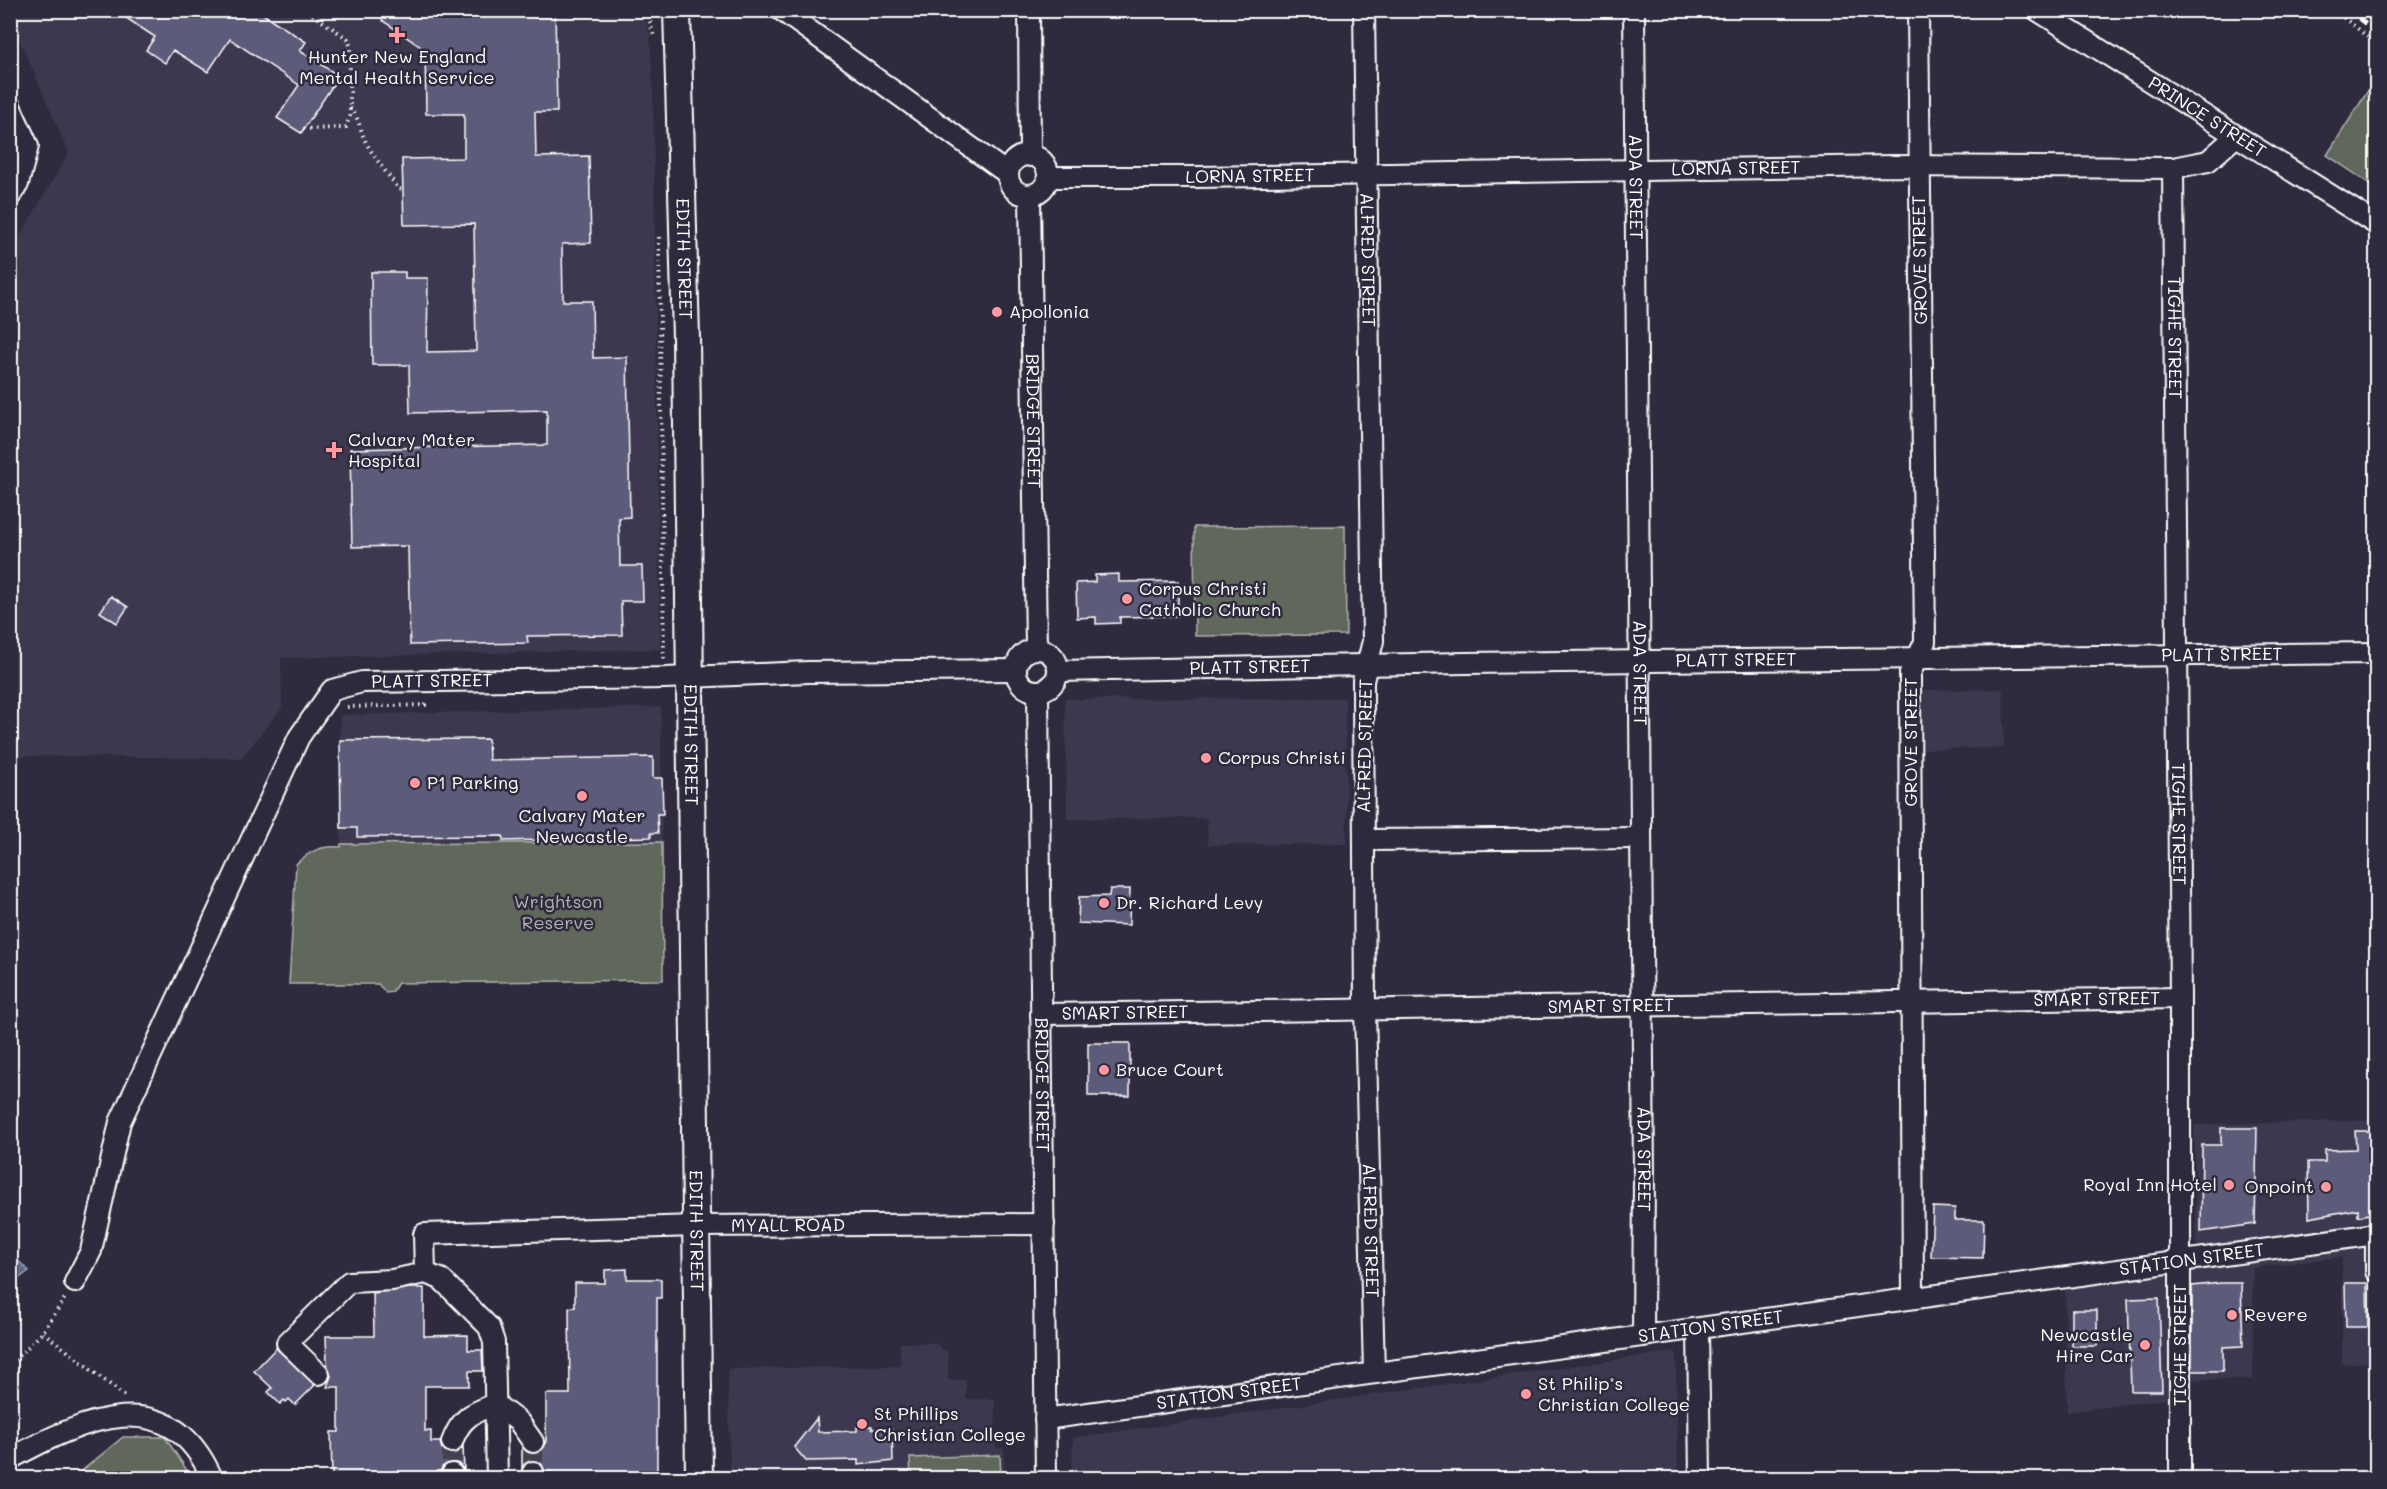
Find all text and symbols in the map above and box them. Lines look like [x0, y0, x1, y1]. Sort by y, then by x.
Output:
marker: Hunter New England Mental Health Service [388, 26, 406, 44]
place label: Hunter New England Mental Health Service [299, 44, 495, 89]
street label: PRINCE STREET [2144, 70, 2271, 163]
street label: ADA STREET [1624, 134, 1649, 240]
street label: LORNA STREET [1671, 154, 1801, 181]
street label: LORNA STREET [1185, 162, 1315, 188]
street label: ALFRED STREET [1356, 193, 1382, 327]
street label: GROVE STREET [1906, 195, 1932, 325]
street label: EDITH STREET [671, 198, 699, 320]
street label: TIGHE STREET [2163, 277, 2188, 399]
place label: Apollonia [1009, 299, 1090, 323]
marker: Apollonia [990, 305, 1004, 319]
street label: BRIDGE STREET [1021, 353, 1047, 489]
place label: Calvary Mater Hospital [348, 427, 475, 472]
marker: Calvary Mater Hospital [325, 441, 343, 459]
place label: Corpus Christi Catholic Church [1139, 576, 1281, 621]
marker: Corpus Christi Catholic Church [1120, 592, 1134, 606]
street label: ADA STREET [1628, 620, 1653, 726]
street label: PLATT STREET [2161, 641, 2283, 666]
street label: PLATT STREET [1675, 646, 1797, 672]
street label: PLATT STREET [1189, 653, 1311, 679]
street label: PLATT STREET [371, 667, 493, 693]
street label: GROVE STREET [1898, 677, 1922, 807]
street label: ALFRED STREET [1351, 679, 1377, 813]
street label: EDITH STREET [679, 684, 704, 806]
place label: Corpus Christi [1218, 745, 1346, 769]
marker: Corpus Christi [1199, 751, 1213, 765]
street label: TIGHE STREET [2167, 763, 2192, 885]
place label: P1 Parking [427, 770, 519, 794]
marker: P1 Parking [408, 776, 422, 790]
marker: Calvary Mater Newcastle [575, 789, 589, 803]
place label: Calvary Mater Newcastle [518, 803, 646, 848]
park label: Wrightson Reserve [514, 889, 602, 934]
place label: Dr. Richard Levy [1116, 890, 1263, 914]
marker: Dr. Richard Levy [1097, 896, 1111, 910]
street label: SMART STREET [2033, 985, 2160, 1011]
street label: SMART STREET [1547, 992, 1674, 1018]
street label: SMART STREET [1061, 999, 1188, 1025]
street label: BRIDGE STREET [1030, 1017, 1056, 1153]
place label: Bruce Court [1116, 1057, 1224, 1081]
marker: Bruce Court [1097, 1063, 1111, 1077]
street label: ADA STREET [1632, 1106, 1657, 1212]
street label: ALFRED STREET [1358, 1163, 1385, 1298]
street label: EDITH STREET [684, 1170, 710, 1292]
place label: Royal Inn Hotel [2083, 1172, 2217, 1196]
place label: Onpoint [2245, 1174, 2314, 1198]
marker: Royal Inn Hotel [2222, 1178, 2236, 1192]
marker: Onpoint [2319, 1180, 2333, 1194]
street label: MYALL ROAD [731, 1212, 845, 1237]
street label: STATION STREET [2118, 1237, 2266, 1281]
street label: TIGHE STREET [2167, 1284, 2191, 1406]
place label: Revere [2244, 1302, 2308, 1326]
street label: STATION STREET [1636, 1304, 1785, 1347]
marker: Revere [2225, 1308, 2239, 1322]
place label: Newcastle Hire Car [2040, 1322, 2133, 1367]
marker: Newcastle Hire Car [2138, 1338, 2152, 1352]
street label: STATION STREET [1155, 1370, 1303, 1414]
place label: St Philip’s Christian College [1538, 1371, 1690, 1416]
marker: St Philip’s Christian College [1519, 1387, 1533, 1401]
place label: St Phillips Christian College [874, 1401, 1026, 1446]
marker: St Phillips Christian College [855, 1417, 869, 1431]

